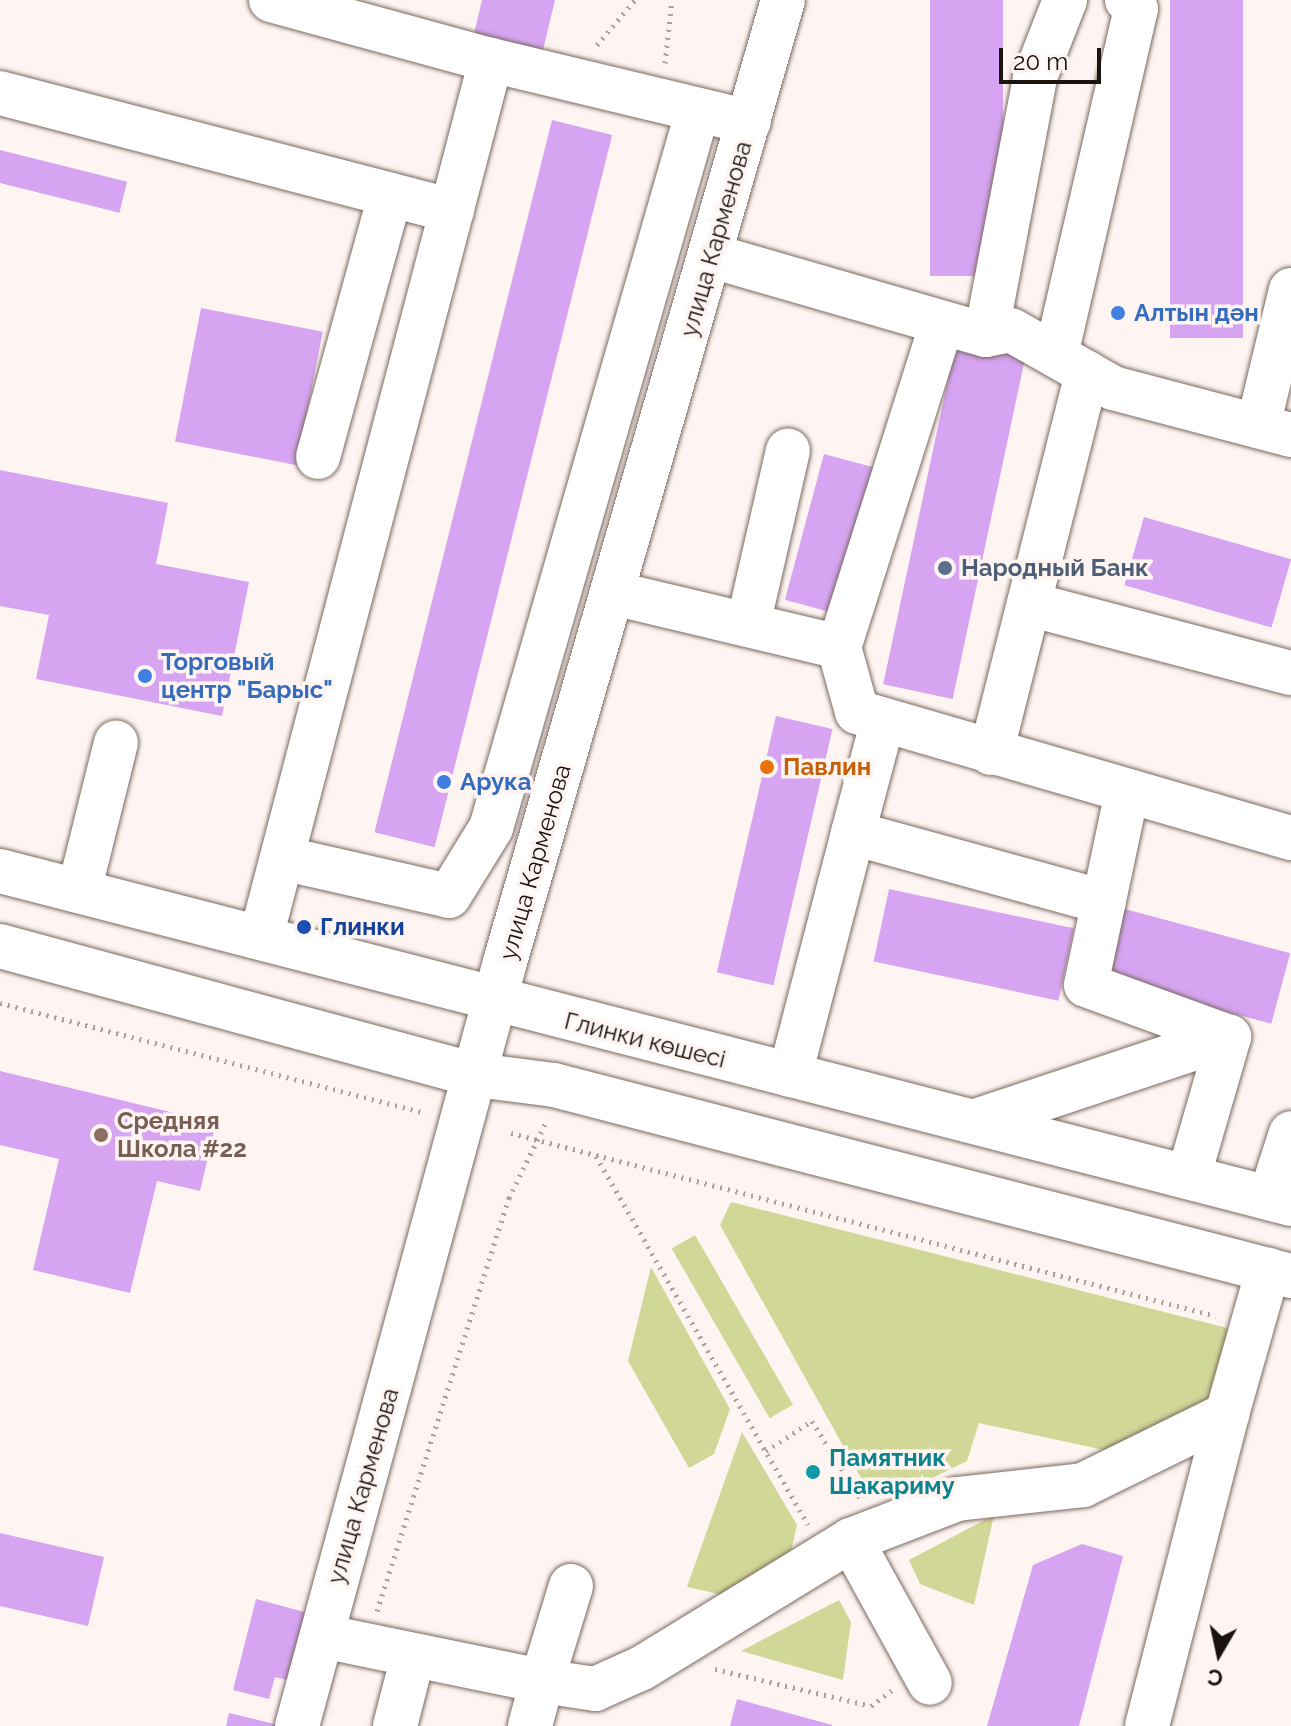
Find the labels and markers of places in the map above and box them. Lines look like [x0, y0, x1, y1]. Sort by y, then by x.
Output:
place label: Алтын дән [1134, 299, 1259, 327]
marker: Алтын дән [1109, 304, 1127, 322]
place label: Народный Банк [961, 554, 1149, 582]
marker: Народный Банк [936, 559, 954, 577]
place label: Торговый центр "Барыс" [161, 648, 333, 704]
marker: Торговый центр "Барыс" [136, 667, 154, 685]
place label: Павлин [783, 753, 871, 781]
marker: Павлин [758, 758, 776, 776]
place label: Арука [460, 768, 531, 796]
marker: Арука [435, 773, 453, 791]
place label: Глинки [320, 913, 405, 941]
marker: Глинки [295, 918, 313, 936]
place label: Средняя Школа #22 [117, 1107, 247, 1163]
marker: Средняя Школа #22 [92, 1126, 110, 1144]
place label: Памятник Шакариму [829, 1444, 955, 1500]
marker: Памятник Шакариму [804, 1463, 822, 1481]

